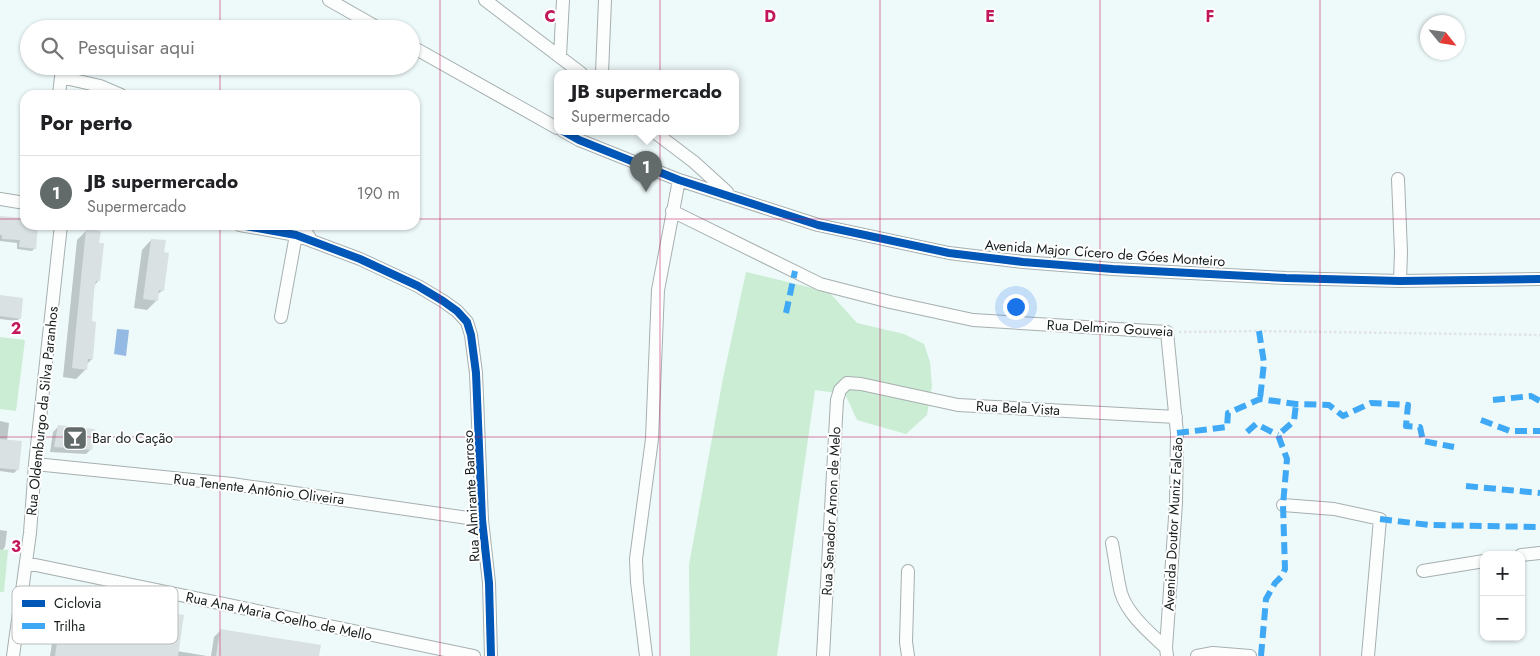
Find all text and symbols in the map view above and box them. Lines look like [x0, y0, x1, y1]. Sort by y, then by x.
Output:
text: C [544, 5, 556, 28]
text: D [764, 5, 776, 28]
text: E [985, 5, 995, 28]
text: F [1206, 5, 1214, 28]
north arrow [1420, 15, 1465, 60]
search box [20, 20, 420, 75]
icon: search [38, 34, 66, 62]
text: Pesquisar aqui [78, 34, 195, 61]
popup [554, 70, 739, 135]
text: JB supermercado [571, 78, 722, 105]
text: Supermercado [571, 105, 670, 128]
text: Por perto [40, 108, 132, 138]
pin: 1 [630, 151, 662, 192]
text: JB supermercado [87, 168, 238, 195]
text: 1 [52, 182, 60, 205]
text: 190 m [357, 182, 400, 205]
text: Supermercado [87, 195, 186, 218]
street label: Avenida Major Cícero de Góes Monteiro [984, 235, 1226, 271]
your location [1003, 294, 1029, 320]
street label: Rua Oldemburgo da Silva Paranhos [21, 305, 63, 517]
street label: Rua Delmiro Gouveia [1046, 315, 1174, 341]
text: 2 [11, 317, 21, 340]
street label: Rua Bela Vista [976, 396, 1060, 420]
bar icon: Bar do Cação [62, 425, 88, 451]
street label: Rua Senador Arnon de Melo [817, 426, 845, 596]
place label: Bar do Cação [92, 428, 173, 448]
street label: Rua Almirante Barroso [458, 429, 484, 562]
street label: Avenida Doutor Muniz Falcão [1158, 436, 1188, 611]
street label: Rua Tenente Antônio Oliveira [173, 469, 345, 509]
text: 3 [11, 535, 21, 558]
map controls [1480, 551, 1525, 641]
button: + [1480, 551, 1525, 596]
legend [12, 586, 178, 644]
street label: Rua Ana Maria Coelho de Mello [184, 586, 374, 646]
text: Ciclovia [54, 593, 101, 613]
button: − [1480, 596, 1525, 641]
text: Trilha [54, 616, 85, 636]

